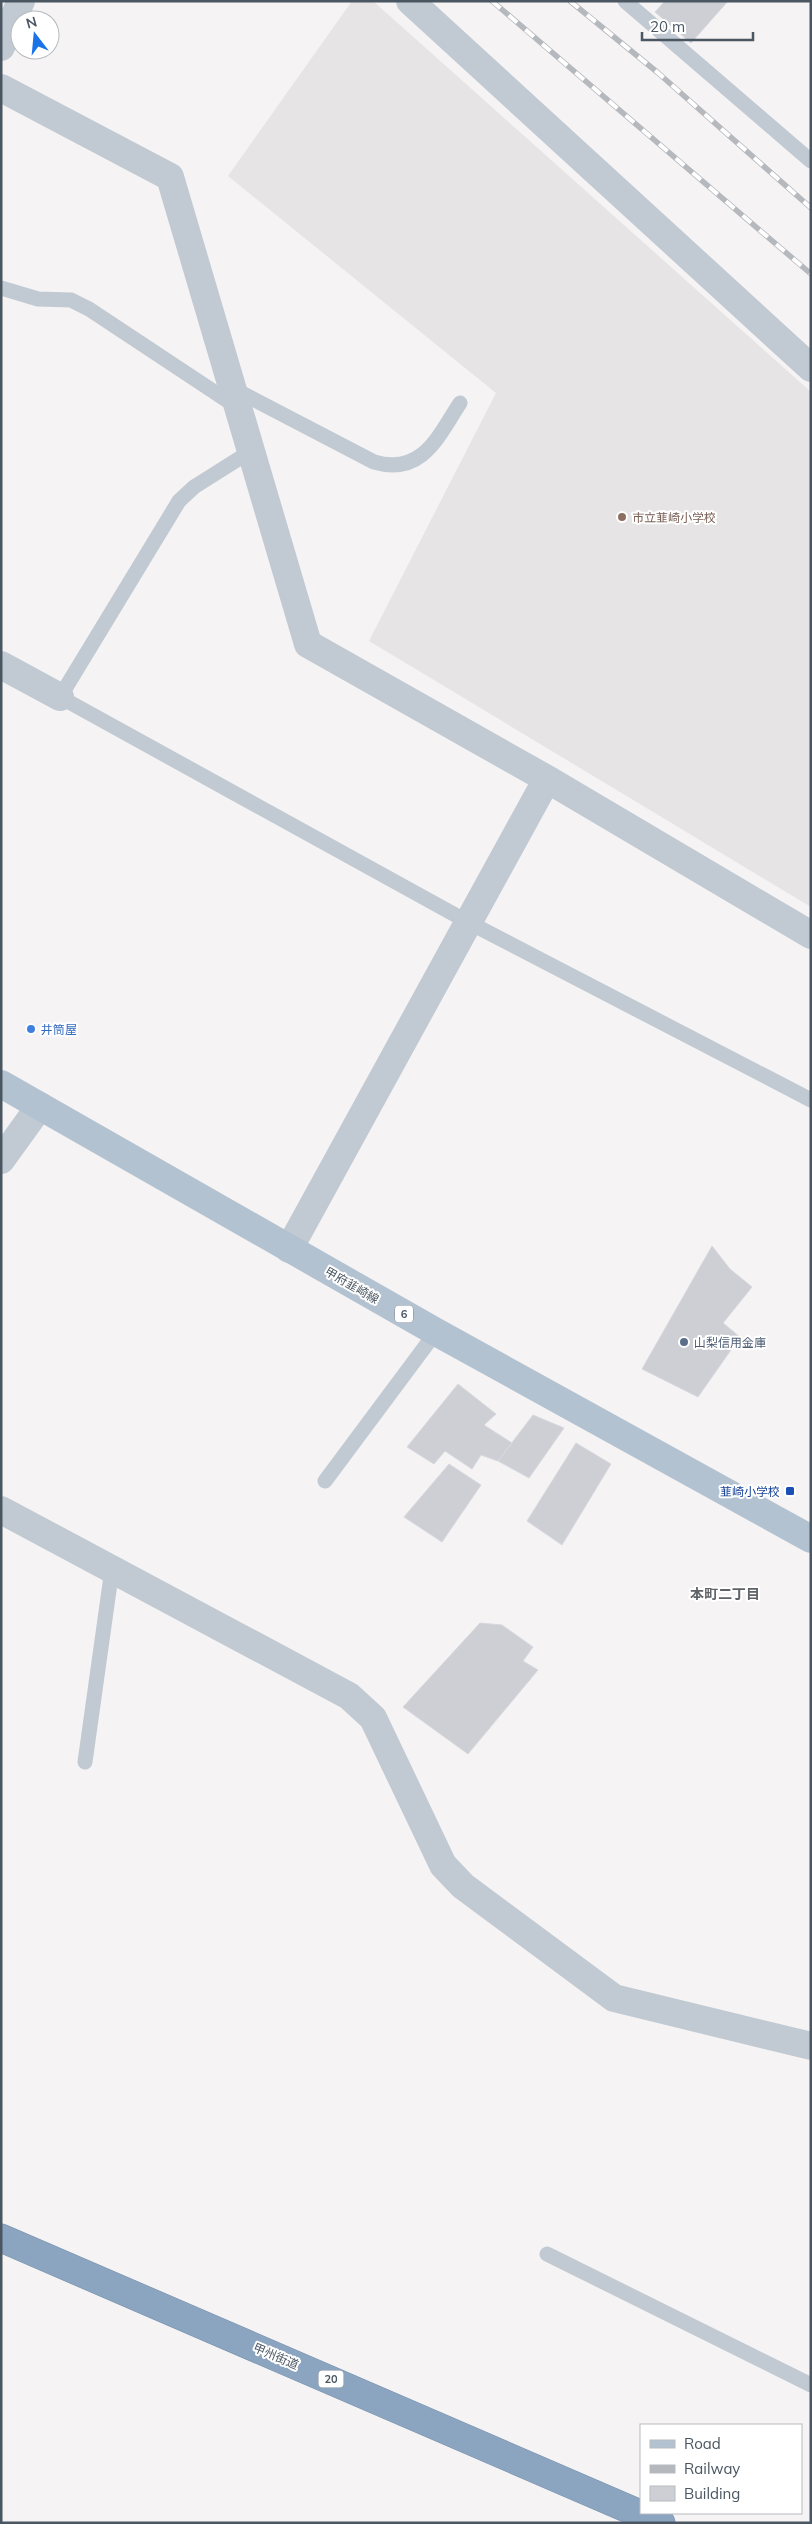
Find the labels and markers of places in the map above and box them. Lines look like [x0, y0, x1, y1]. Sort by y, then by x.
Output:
place label: 市立韮崎小学校 [632, 510, 716, 525]
marker: 市立韮崎小学校 [616, 511, 628, 523]
place label: 井筒屋 [41, 1022, 77, 1037]
marker: 井筒屋 [25, 1023, 37, 1035]
place label: 山梨信用金庫 [694, 1335, 766, 1350]
marker: 山梨信用金庫 [678, 1336, 690, 1348]
place label: 韮崎小学校 [720, 1484, 780, 1499]
marker: 韮崎小学校 [784, 1485, 796, 1497]

